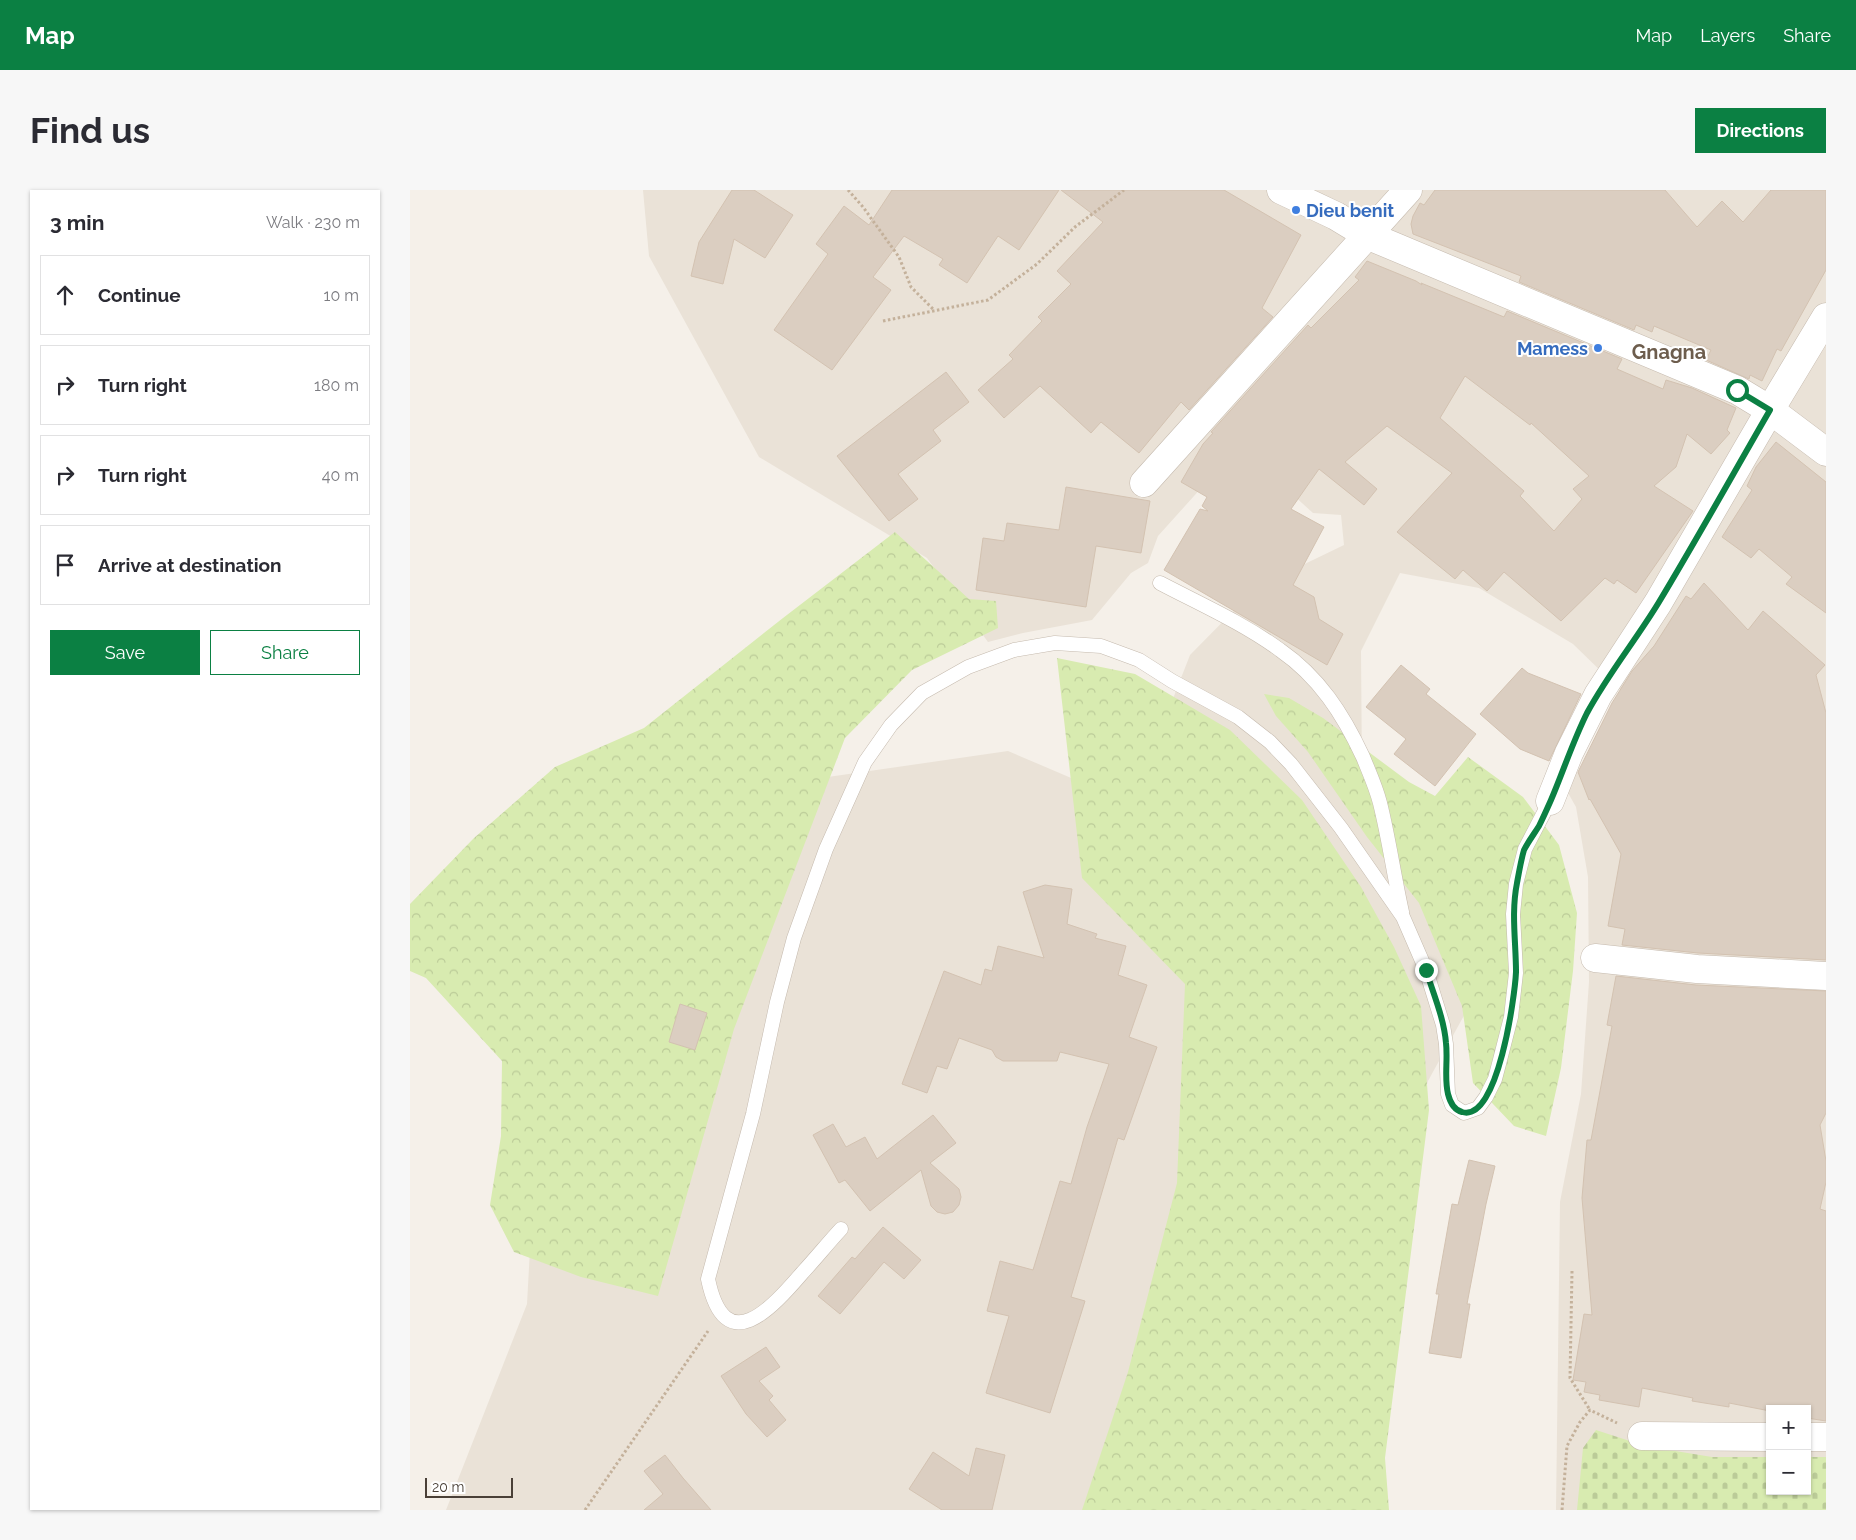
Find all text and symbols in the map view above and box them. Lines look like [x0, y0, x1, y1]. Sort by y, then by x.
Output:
text: Map [25, 21, 75, 50]
text: Map [1636, 25, 1672, 46]
text: Layers [1700, 25, 1755, 46]
text: Share [1783, 25, 1831, 46]
button: Directions [1695, 108, 1826, 153]
text: Find us [30, 110, 150, 151]
place label: Dieu benit [1306, 200, 1394, 221]
marker: Dieu benit [1290, 204, 1302, 216]
text: 3 min [50, 210, 104, 235]
text: Walk · 230 m [266, 213, 360, 232]
icon: ahead [51, 281, 79, 309]
text: Continue [98, 284, 181, 306]
text: 10 m [324, 286, 359, 305]
place label: Mamess [1517, 338, 1588, 359]
district label: Gnagna [1632, 340, 1706, 364]
marker: Mamess [1592, 342, 1604, 354]
icon: right [51, 371, 79, 399]
text: Turn right [98, 374, 187, 396]
text: 180 m [314, 376, 359, 395]
route start [1726, 379, 1749, 402]
icon: right [51, 461, 79, 489]
text: Turn right [98, 464, 187, 486]
text: 40 m [322, 466, 359, 485]
icon: arrive [51, 551, 79, 579]
text: Arrive at destination [98, 554, 282, 576]
button: Save [50, 630, 200, 675]
button: Share [210, 630, 360, 675]
route end [1415, 959, 1438, 982]
map controls [1766, 1405, 1811, 1495]
button: + [1766, 1405, 1811, 1450]
button: − [1766, 1450, 1811, 1495]
scale bar [425, 1475, 512, 1498]
text: 20 m [432, 1479, 464, 1495]

